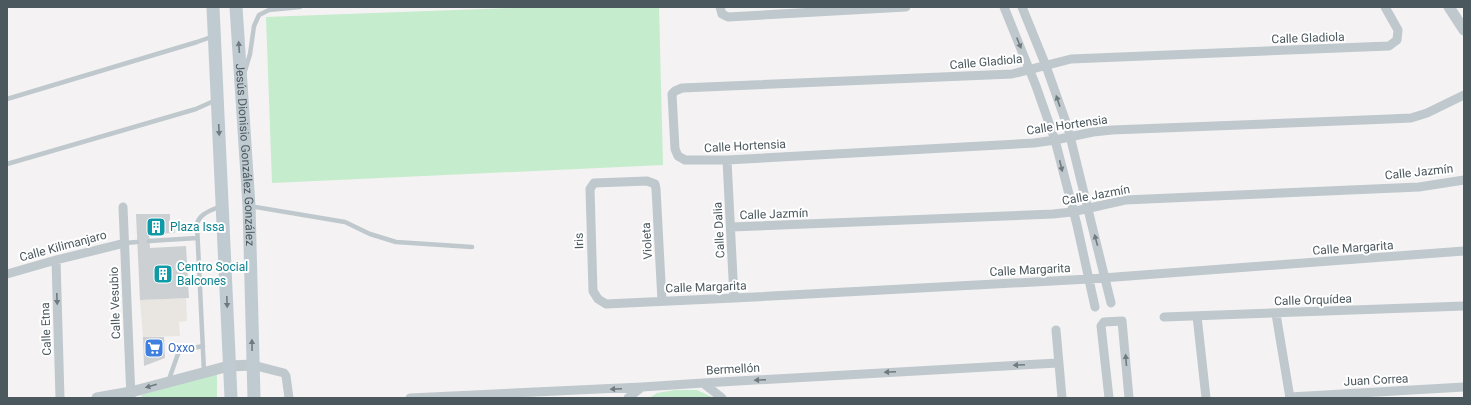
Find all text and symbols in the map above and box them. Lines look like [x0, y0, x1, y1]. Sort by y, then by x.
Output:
street label: Calle Gladiola [1271, 30, 1345, 46]
one-way arrow [1016, 38, 1022, 50]
one-way arrow [236, 41, 243, 53]
street label: Calle Gladiola [949, 52, 1023, 72]
street label: Jesús Dionisio González González [233, 63, 257, 246]
one-way arrow [1055, 95, 1061, 107]
street label: Calle Hortensia [1026, 112, 1108, 138]
one-way arrow [215, 124, 222, 136]
street label: Calle Hortensia [704, 137, 786, 155]
one-way arrow [1058, 160, 1064, 172]
street label: Calle Jazmín [1384, 161, 1454, 183]
street label: Calle Jazmín [1061, 182, 1131, 208]
street label: Calle Dalia [711, 202, 727, 258]
street label: Calle Jazmín [739, 206, 809, 222]
building icon: Plaza Issa [145, 216, 167, 238]
place label: Plaza Issa [170, 220, 225, 234]
street label: Violeta [639, 222, 655, 260]
street label: Calle Kilimanjaro [18, 228, 108, 264]
street label: Iris [572, 233, 586, 249]
one-way arrow [1092, 234, 1098, 246]
street label: Calle Margarita [1312, 238, 1394, 258]
place label: Centro Social Balcones [177, 260, 248, 288]
street label: Calle Margarita [989, 261, 1071, 279]
building icon: Centro Social Balcones [152, 263, 174, 285]
street label: Calle Vesubio [107, 266, 123, 340]
street label: Calle Margarita [665, 279, 747, 295]
street label: Calle Orquídea [1274, 292, 1352, 308]
one-way arrow [54, 293, 60, 306]
one-way arrow [223, 296, 230, 308]
street label: Calle Etna [38, 302, 54, 356]
supermarket icon: Oxxo [143, 337, 165, 359]
one-way arrow [249, 338, 255, 351]
place label: Oxxo [168, 341, 195, 355]
one-way arrow [1122, 354, 1129, 366]
street label: Bermellón [706, 361, 760, 377]
one-way arrow [1013, 362, 1025, 369]
one-way arrow [883, 369, 896, 376]
street label: Juan Correa [1343, 371, 1409, 389]
one-way arrow [754, 376, 766, 383]
one-way arrow [145, 383, 157, 389]
one-way arrow [610, 385, 622, 392]

